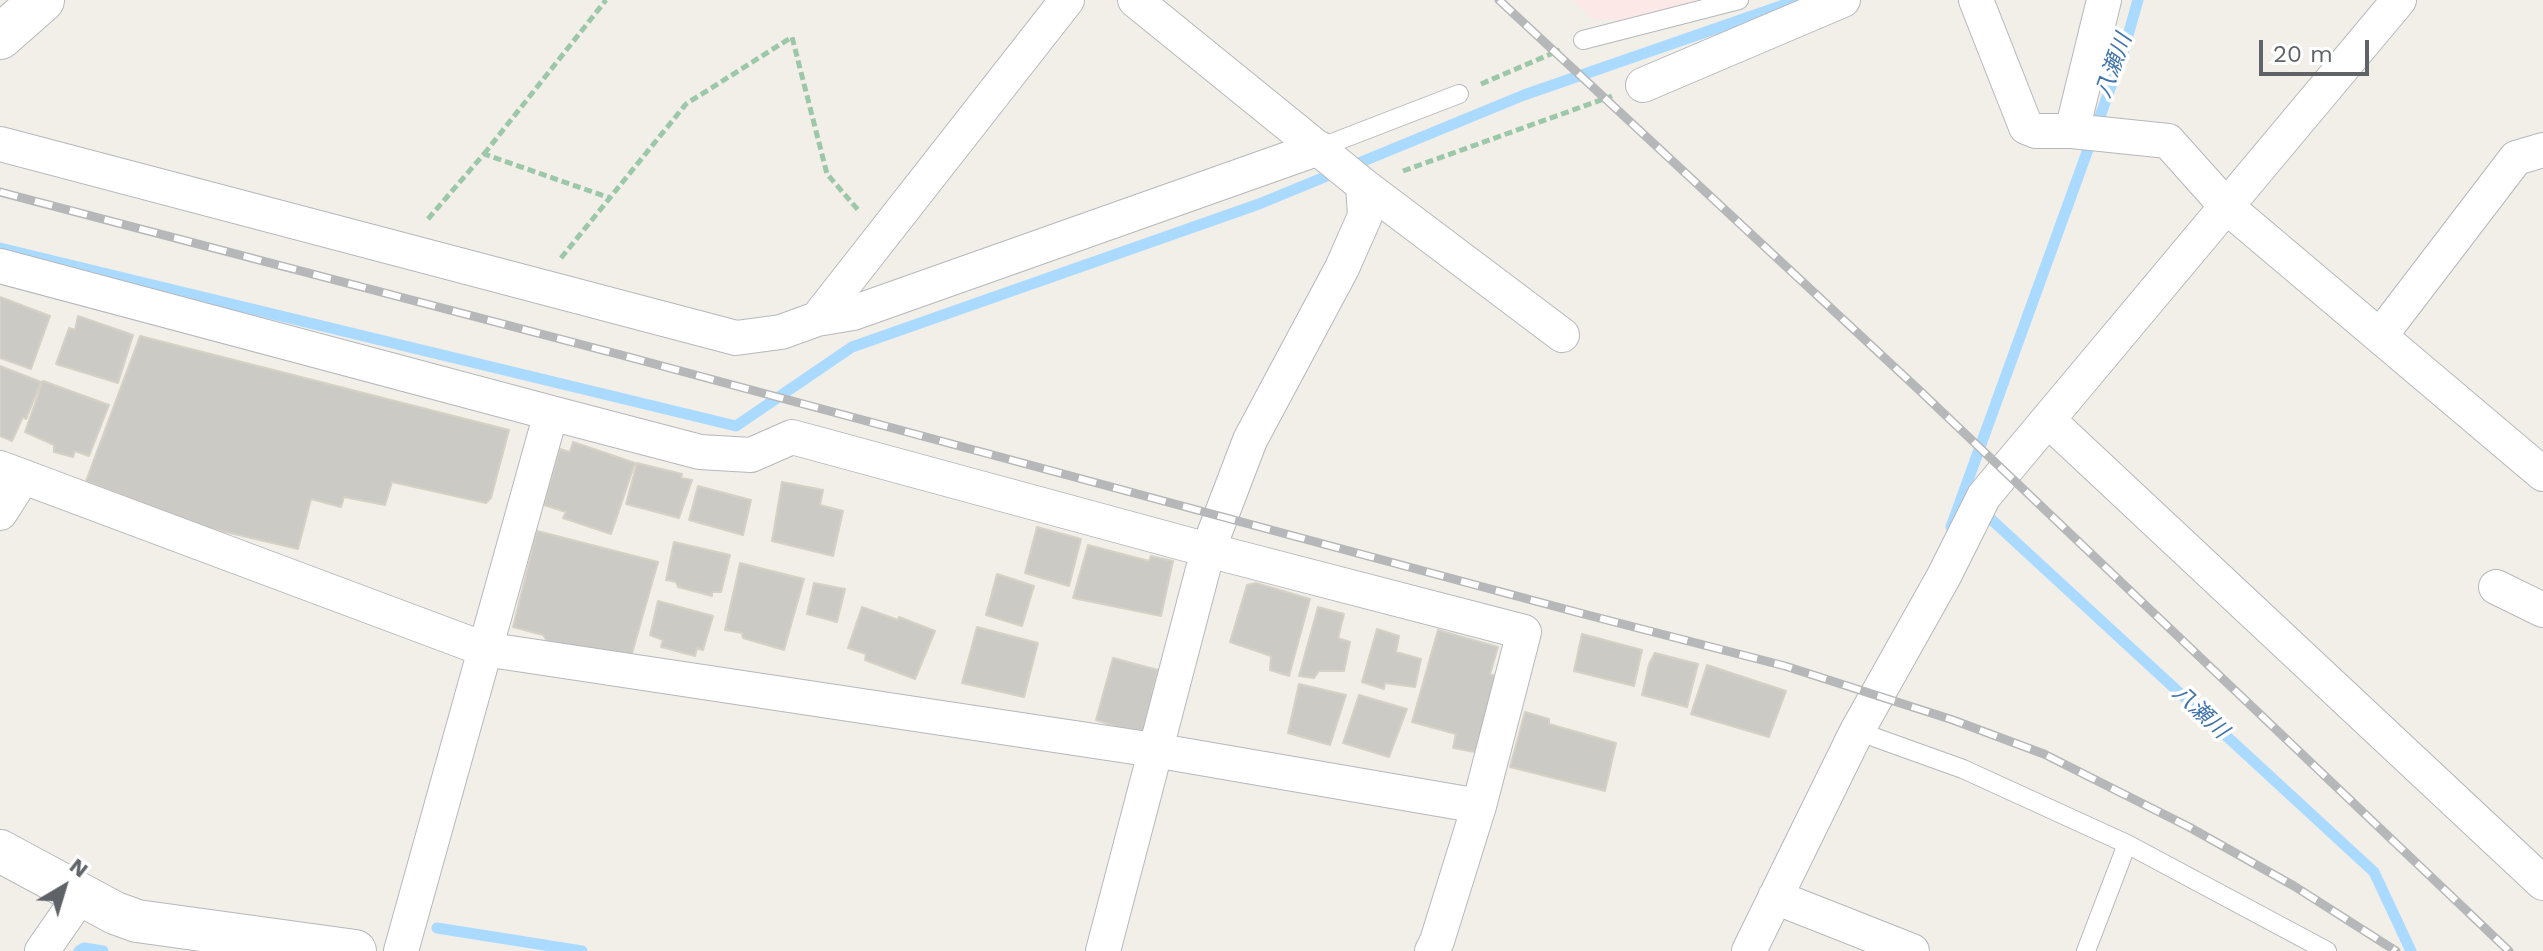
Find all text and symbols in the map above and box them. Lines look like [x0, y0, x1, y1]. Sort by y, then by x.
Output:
scale bar [2263, 24, 2373, 74]
water label: 八瀬川 [2090, 30, 2138, 102]
text: 20 m [2273, 40, 2333, 68]
water label: 八瀬川 [2167, 680, 2233, 744]
north arrow [24, 847, 104, 927]
text: N [65, 853, 93, 883]

